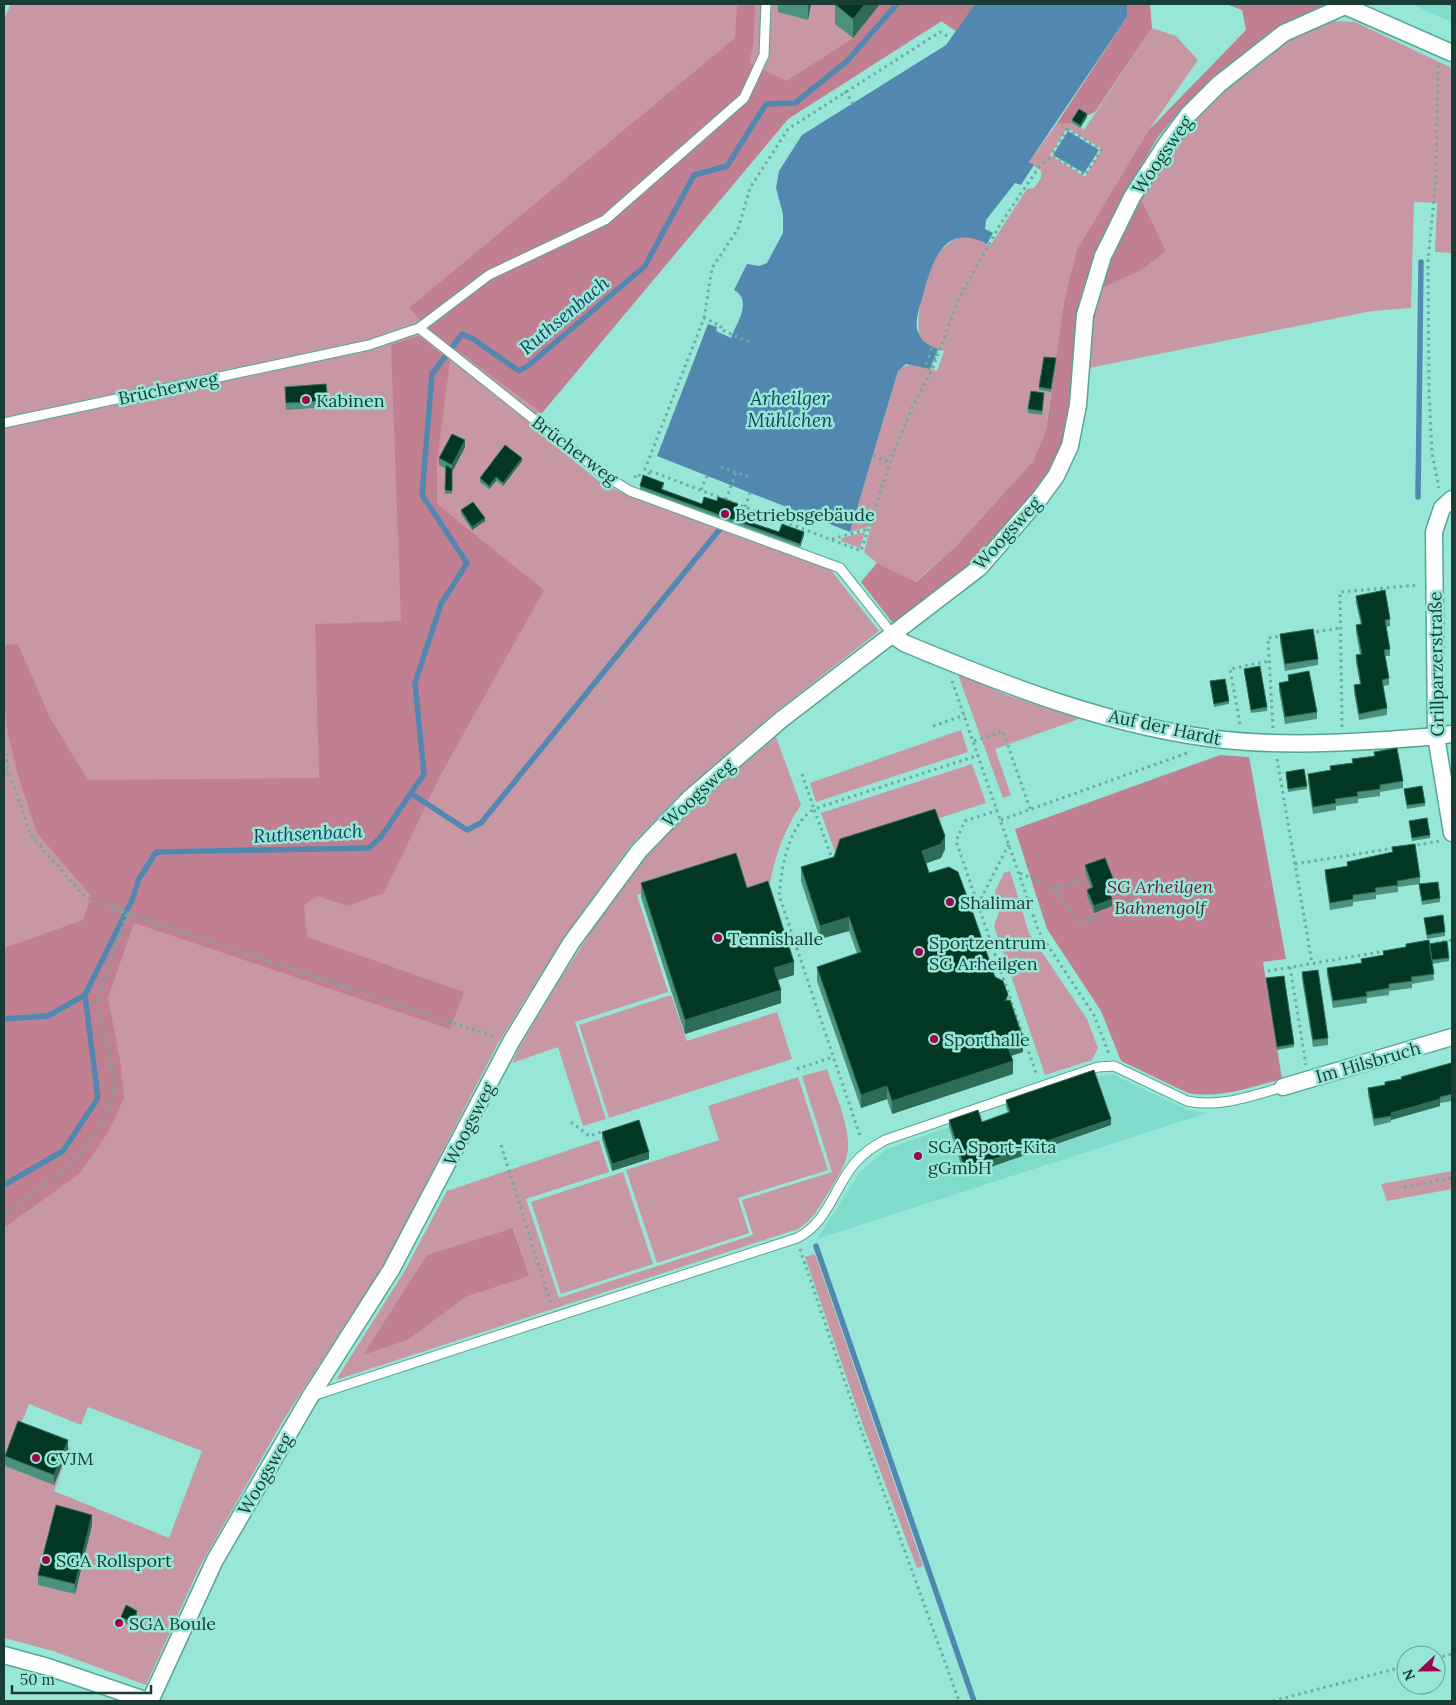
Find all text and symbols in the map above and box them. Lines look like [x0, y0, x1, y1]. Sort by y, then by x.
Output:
street label: Woogsweg [1127, 110, 1198, 199]
water label: Ruthsenbach [514, 270, 614, 359]
street label: Brücherweg [116, 366, 221, 410]
water label: Arheilger Mühlchen [747, 386, 833, 432]
place label: Kabinen [316, 389, 385, 412]
marker: Kabinen [300, 394, 312, 406]
street label: Brücherweg [528, 410, 623, 490]
street label: Woogsweg [968, 491, 1047, 574]
place label: Betriebsgebäude [735, 503, 875, 526]
marker: Betriebsgebäude [719, 508, 731, 520]
street label: Grillparzerstraße [1423, 591, 1449, 737]
street label: Auf der Hardt [1106, 704, 1223, 750]
street label: Woogsweg [657, 753, 740, 832]
water label: Ruthsenbach [253, 818, 364, 848]
park label: SG Arheilgen Bahnengolf [1107, 875, 1213, 919]
place label: Shalimar [960, 891, 1034, 914]
marker: Shalimar [944, 896, 956, 908]
place label: Tennishalle [728, 927, 823, 950]
place label: Sportzentrum SG Arheilgen [929, 931, 1046, 975]
marker: Tennishalle [712, 932, 724, 944]
marker: Sportzentrum SG Arheilgen [913, 946, 925, 958]
place label: Sporthalle [944, 1028, 1030, 1051]
marker: Sporthalle [928, 1033, 940, 1045]
street label: Im Hilsbruch [1313, 1036, 1423, 1088]
street label: Woogsweg [438, 1078, 500, 1170]
place label: SGA Sport-Kita gGmbH [928, 1135, 1057, 1179]
marker: SGA Sport-Kita gGmbH [912, 1150, 924, 1162]
street label: Woogsweg [232, 1428, 298, 1519]
place label: CVJM [46, 1447, 94, 1470]
marker: CVJM [30, 1452, 42, 1464]
place label: SGA Rollsport [56, 1549, 172, 1572]
marker: SGA Rollsport [40, 1554, 52, 1566]
place label: SGA Boule [129, 1612, 216, 1635]
marker: SGA Boule [113, 1617, 125, 1629]
north arrow [1396, 1645, 1446, 1695]
scale bar [12, 1662, 151, 1694]
text: N [1399, 1666, 1419, 1683]
text: 50 m [20, 1670, 55, 1689]

